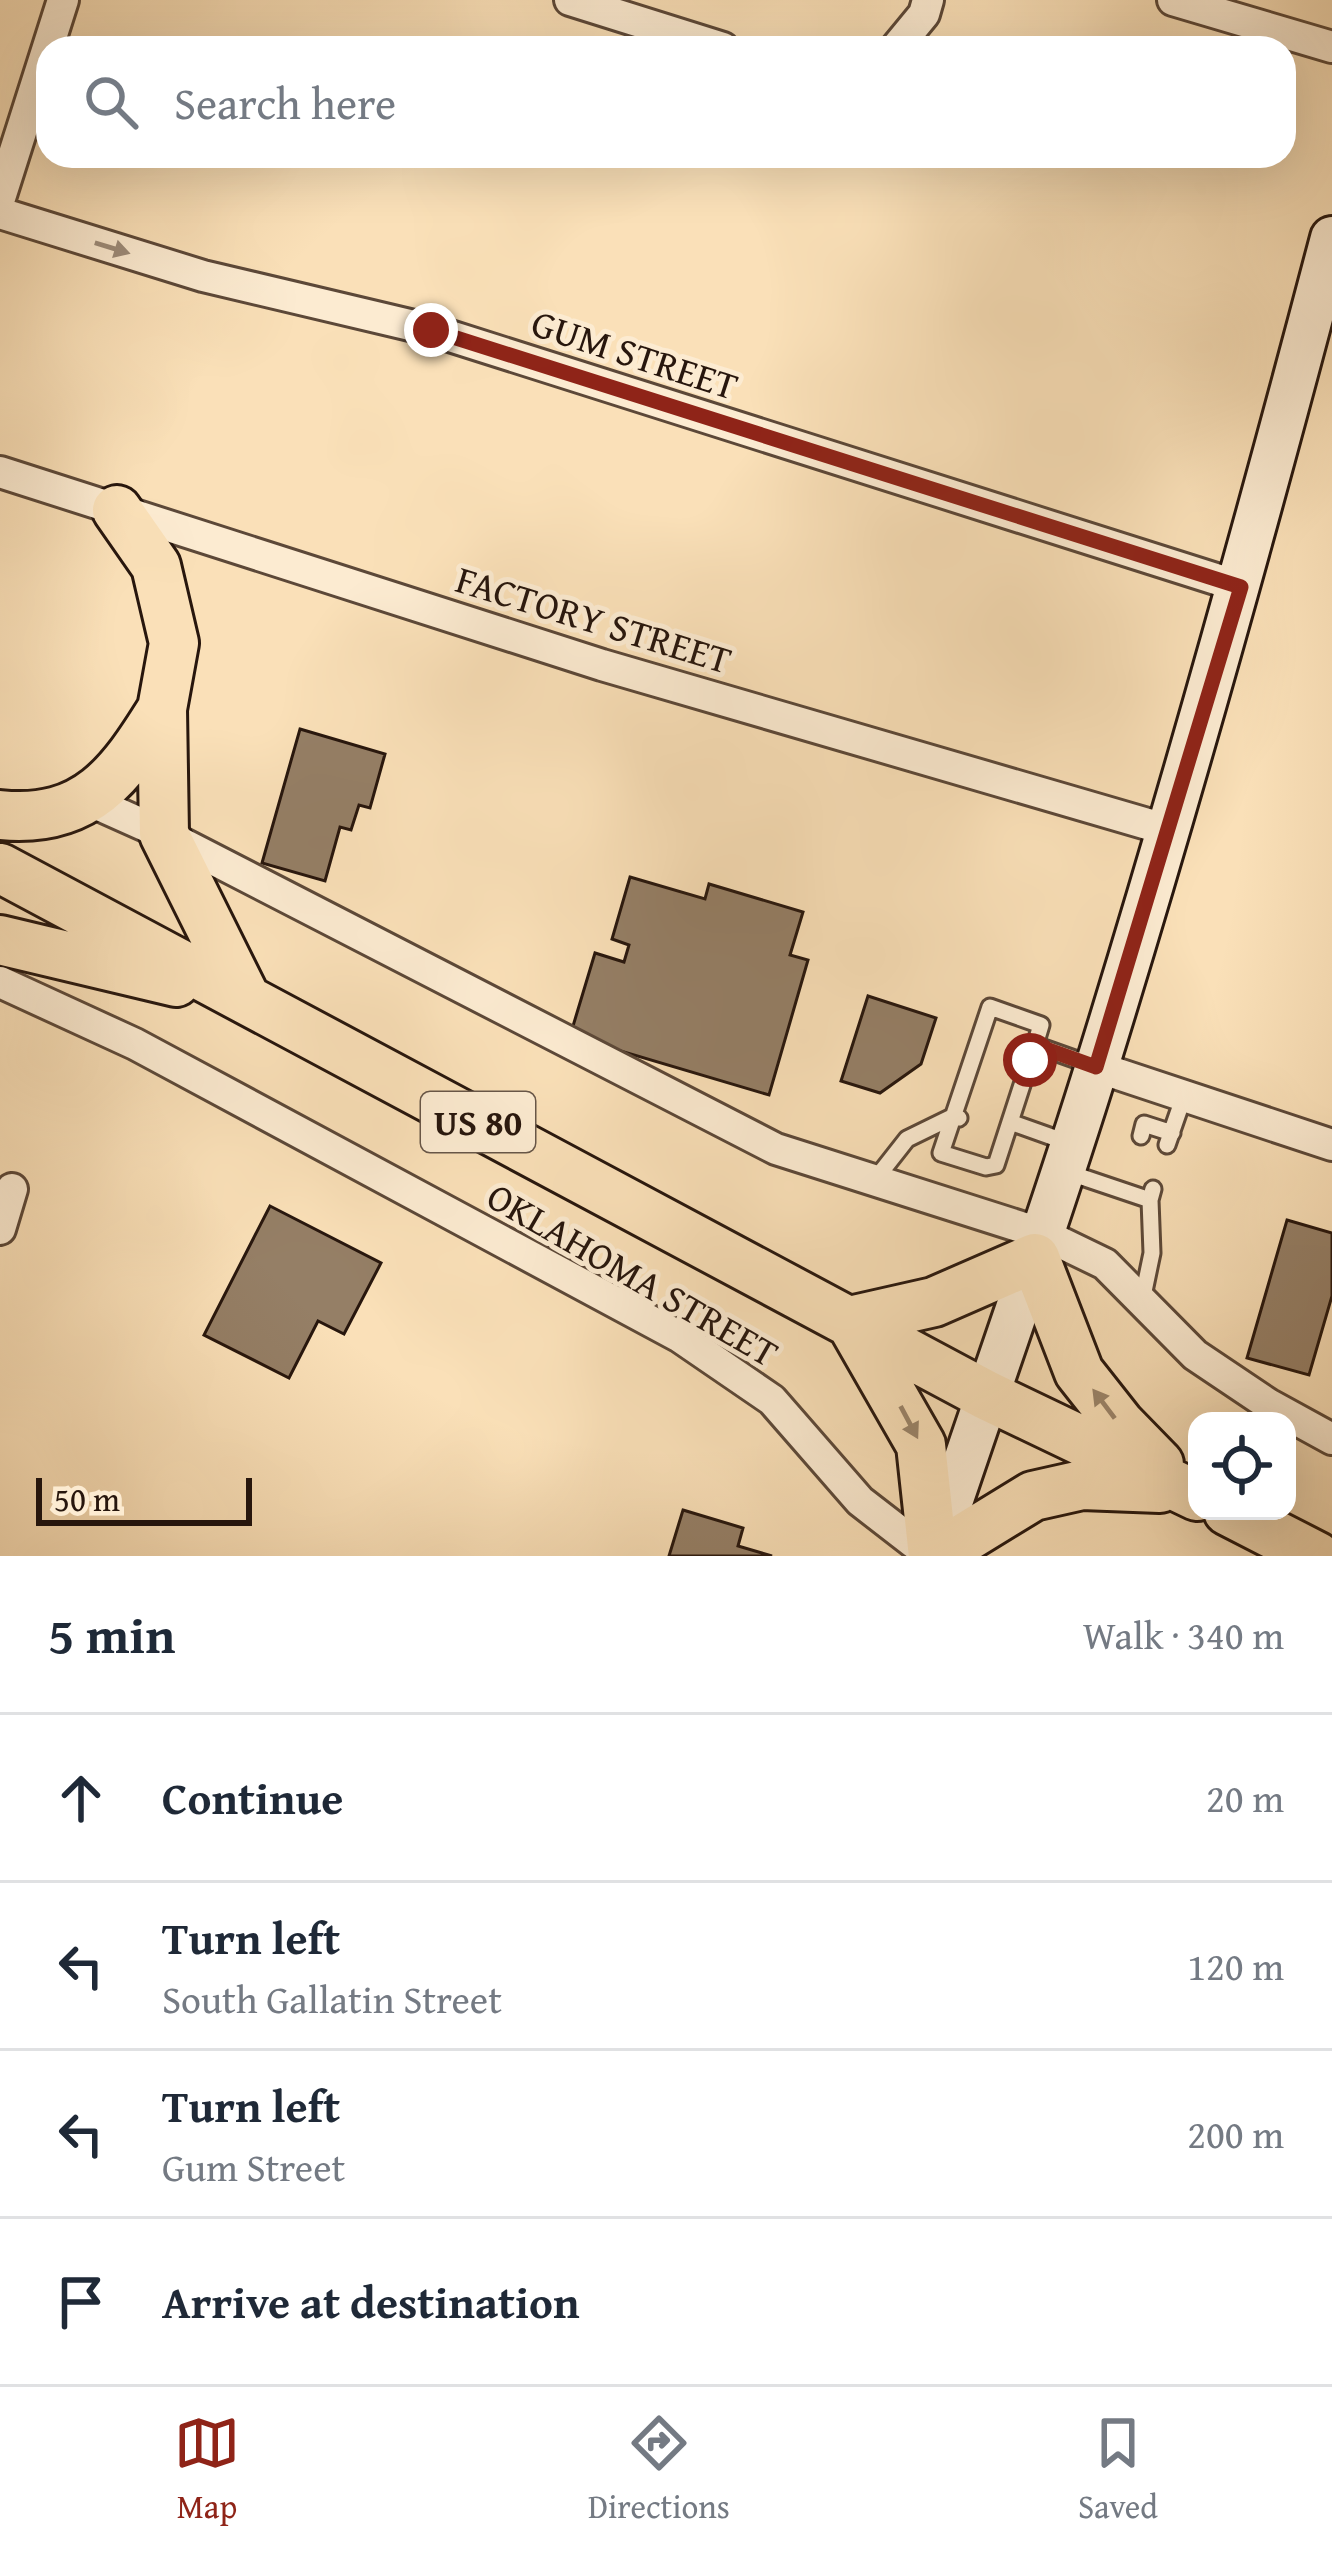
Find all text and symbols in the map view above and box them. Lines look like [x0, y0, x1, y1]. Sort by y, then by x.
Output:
search box [36, 36, 1296, 168]
icon: search [78, 69, 144, 135]
text: Search here [174, 70, 396, 135]
one-way arrow [94, 240, 131, 258]
street label: GUM STREET [525, 293, 746, 414]
route end [404, 303, 458, 357]
street label: FACTORY STREET [449, 550, 739, 687]
route start [1003, 1033, 1057, 1087]
road number: US 80 [421, 1092, 535, 1152]
street label: OKLAHOMA STREET [477, 1167, 790, 1380]
one-way arrow [1092, 1388, 1116, 1419]
one-way arrow [898, 1405, 919, 1440]
map controls [1188, 1412, 1296, 1520]
button: locate [1188, 1412, 1296, 1520]
scale bar [36, 1472, 252, 1525]
text: 50 m [54, 1475, 120, 1523]
text: 5 min [48, 1597, 175, 1672]
text: Walk · 340 m [1083, 1606, 1284, 1663]
icon: ahead [48, 1765, 114, 1831]
text: Continue [162, 1765, 343, 1830]
text: 20 m [1206, 1769, 1284, 1826]
text: Turn left [162, 1905, 340, 1970]
icon: left [48, 1933, 114, 1999]
text: 120 m [1187, 1937, 1284, 1994]
text: South Gallatin Street [162, 1970, 502, 2027]
text: Turn left [162, 2073, 340, 2138]
icon: left [48, 2101, 114, 2167]
text: 200 m [1187, 2105, 1284, 2162]
text: Gum Street [162, 2138, 345, 2195]
icon: arrive [48, 2269, 114, 2335]
text: Arrive at destination [162, 2269, 580, 2334]
tab: Map [174, 2410, 240, 2530]
tab: Directions [588, 2410, 730, 2530]
tab: Saved [1078, 2410, 1158, 2530]

